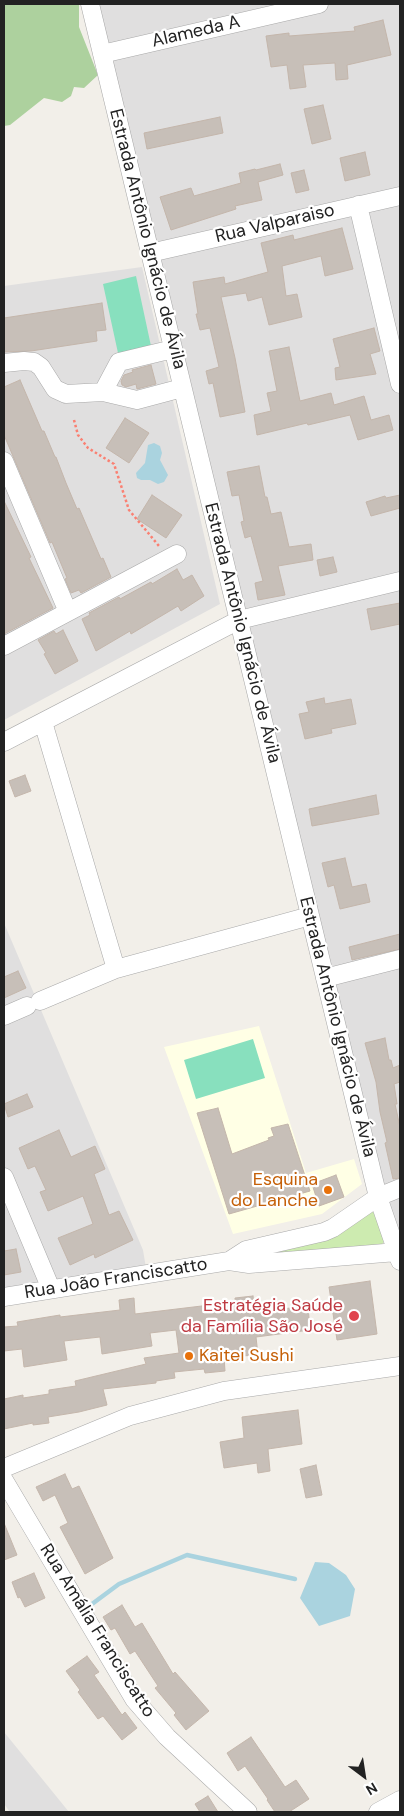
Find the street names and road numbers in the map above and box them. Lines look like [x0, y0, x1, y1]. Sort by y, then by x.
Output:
street label: Alameda A [150, 11, 242, 53]
street label: Estrada Antônio Ignácio de Ávila [104, 107, 190, 371]
street label: Rua Valparaiso [213, 200, 337, 248]
street label: Estrada Antônio Ignácio de Ávila [199, 501, 285, 765]
street label: Estrada Antônio Ignácio de Ávila [294, 895, 380, 1159]
street label: Rua João Franciscatto [23, 1254, 209, 1304]
street label: Rua Amália Franciscatto [35, 1540, 159, 1722]

